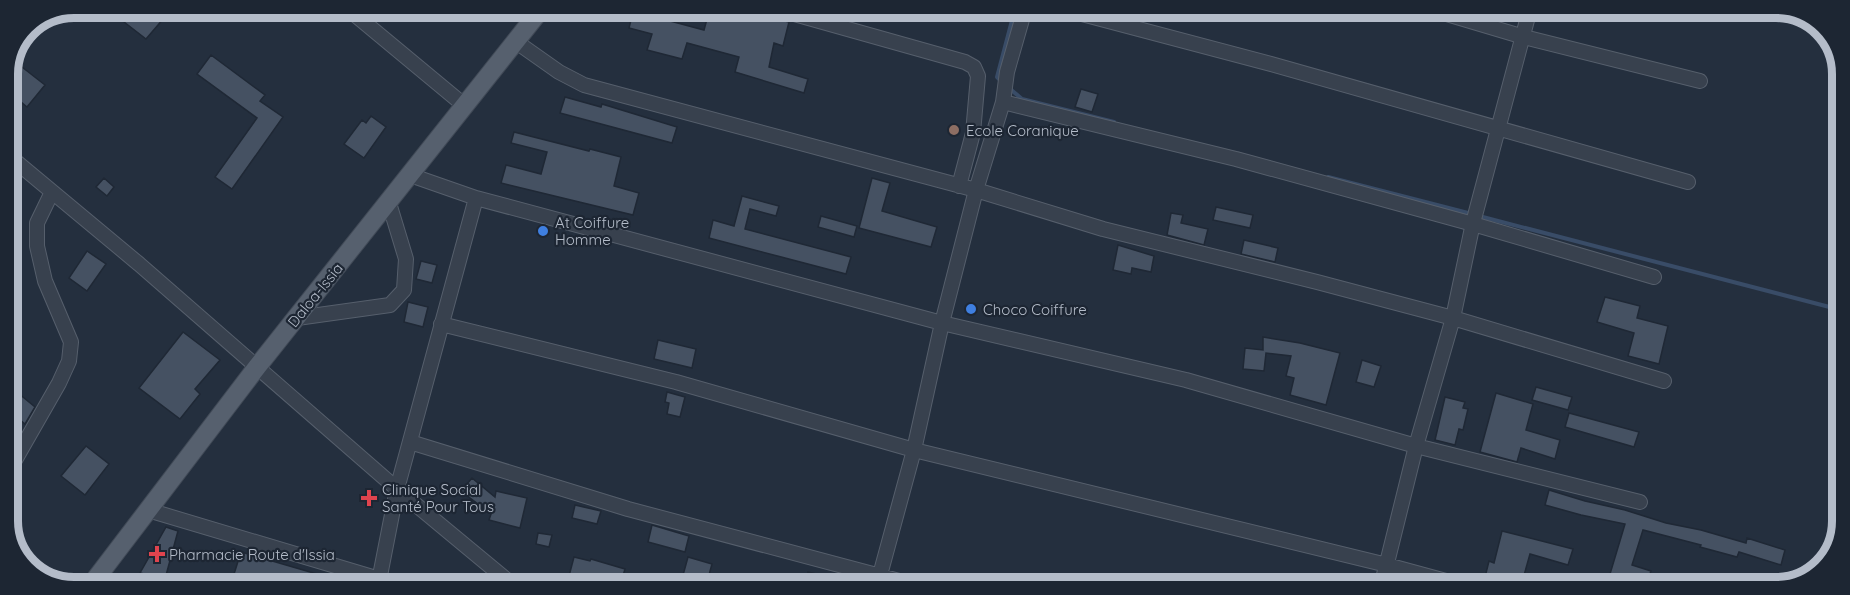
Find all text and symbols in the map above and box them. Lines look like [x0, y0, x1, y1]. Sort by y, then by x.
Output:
place label: Ecole Coranique [966, 121, 1079, 140]
marker: Ecole Coranique [947, 123, 961, 137]
place label: At Coiffure Homme [555, 213, 629, 249]
marker: At Coiffure Homme [536, 224, 550, 238]
street label: Daloa-Issia [283, 259, 347, 331]
place label: Choco Coiffure [983, 300, 1087, 319]
marker: Choco Coiffure [964, 302, 978, 316]
place label: Clinique Social Santé Pour Tous [382, 480, 494, 516]
marker: Clinique Social Santé Pour Tous [360, 489, 378, 507]
place label: Pharmacie Route d'Issia [169, 545, 335, 564]
marker: Pharmacie Route d'Issia [150, 547, 164, 561]

